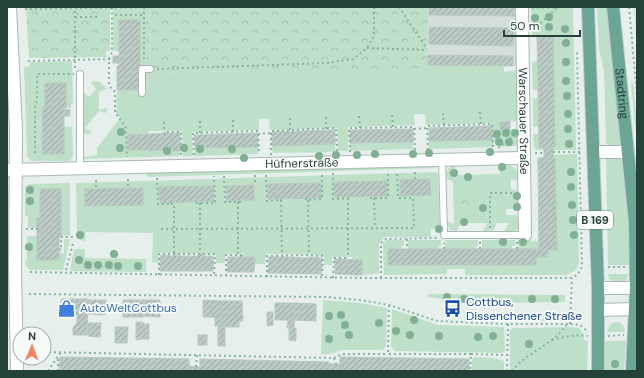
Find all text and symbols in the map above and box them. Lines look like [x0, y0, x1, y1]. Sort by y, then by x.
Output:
scale bar [504, 12, 580, 38]
text: 50 m [510, 18, 539, 34]
street label: Warschauer Straße [515, 67, 532, 175]
street label: Stadtring [611, 67, 632, 120]
street label: Hüfnerstraße [265, 154, 339, 172]
road number: B 169 [577, 211, 613, 229]
place label: Cottbus, Dissenchener Straße [466, 294, 582, 324]
shop icon: AutoWeltCottbus [57, 298, 77, 318]
bus stop icon: Cottbus, Dissenchener Straße [443, 299, 463, 319]
place label: AutoWeltCottbus [80, 300, 177, 316]
north arrow [12, 326, 52, 366]
text: N [28, 329, 36, 343]

